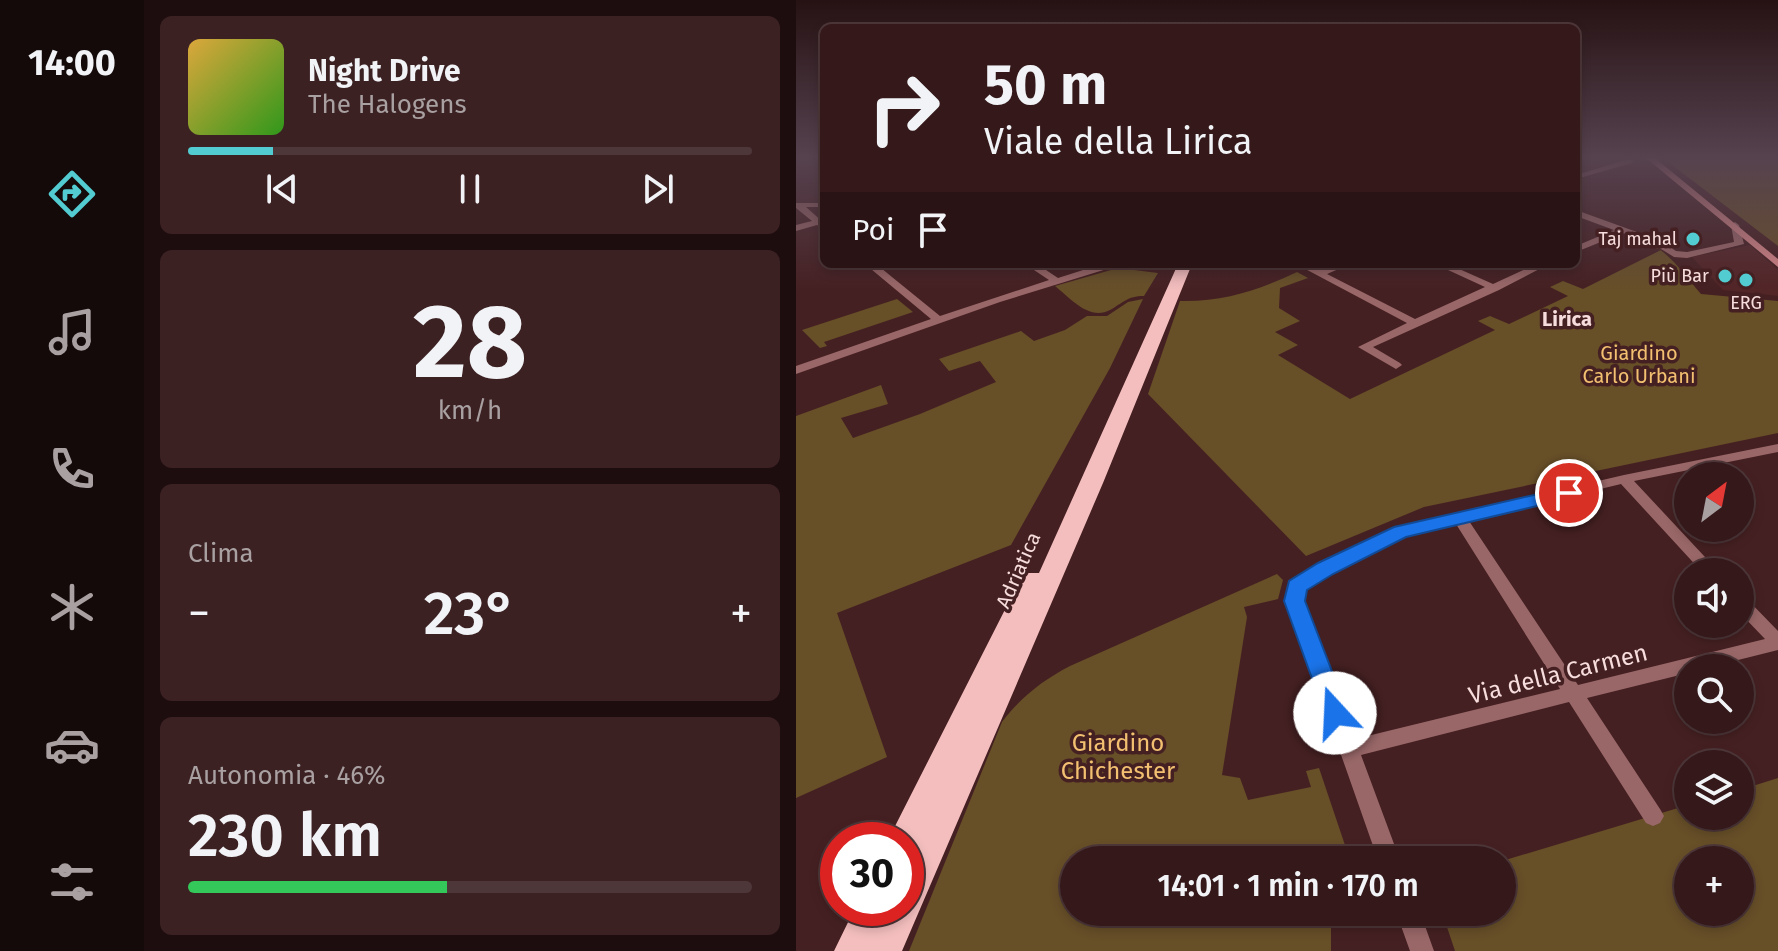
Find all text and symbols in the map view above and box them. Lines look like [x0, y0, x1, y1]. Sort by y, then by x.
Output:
text: 14:00 [28, 41, 116, 85]
text: 50 m [984, 52, 1107, 119]
text: Night Drive [308, 53, 461, 89]
icon: right [852, 56, 956, 160]
text: The Halogens [308, 89, 467, 120]
text: Viale della Lirica [984, 120, 1253, 164]
icon: directions [44, 166, 100, 222]
icon: previous [260, 167, 304, 211]
icon: pause [448, 167, 492, 211]
icon: next [636, 167, 680, 211]
icon: arrive [911, 208, 955, 252]
text: Poi [852, 212, 895, 248]
place label: Taj mahal [1599, 228, 1677, 250]
marker: Taj mahal [1684, 230, 1702, 248]
place label: Più Bar [1651, 265, 1709, 287]
marker: Più Bar [1716, 267, 1734, 285]
marker: ERG [1737, 271, 1755, 289]
text: 28 [413, 280, 527, 405]
place label: ERG [1730, 292, 1762, 314]
icon: music [44, 304, 100, 360]
district label: Lirica [1542, 307, 1592, 331]
park label: Giardino Carlo Urbani [1582, 341, 1696, 388]
text: km/h [438, 395, 502, 426]
icon: phone [44, 441, 100, 497]
pin [1535, 459, 1603, 527]
north arrow [1674, 462, 1754, 542]
map controls [1674, 462, 1754, 926]
icon: arrive [1547, 471, 1591, 515]
street label: Adriatica [991, 528, 1045, 612]
text: Clima [188, 538, 254, 569]
button: sound [1674, 558, 1754, 638]
text: 23° [424, 578, 516, 650]
icon: climate [44, 579, 100, 635]
text: − [188, 587, 210, 640]
text: + [730, 587, 752, 640]
street label: Via della Carmen [1466, 638, 1650, 710]
button: search [1674, 654, 1754, 734]
position arrow [1293, 671, 1377, 755]
icon: car [44, 717, 100, 773]
park label: Giardino Chichester [1061, 729, 1176, 785]
button: layers [1674, 750, 1754, 830]
text: Autonomia · 46% [188, 760, 386, 791]
text: 230 km [188, 800, 382, 872]
speed limit sign: 30 [820, 822, 924, 926]
button: + [1674, 846, 1754, 926]
icon: filters [44, 854, 100, 910]
text: 14:01 · 1 min · 170 m [1157, 868, 1419, 904]

